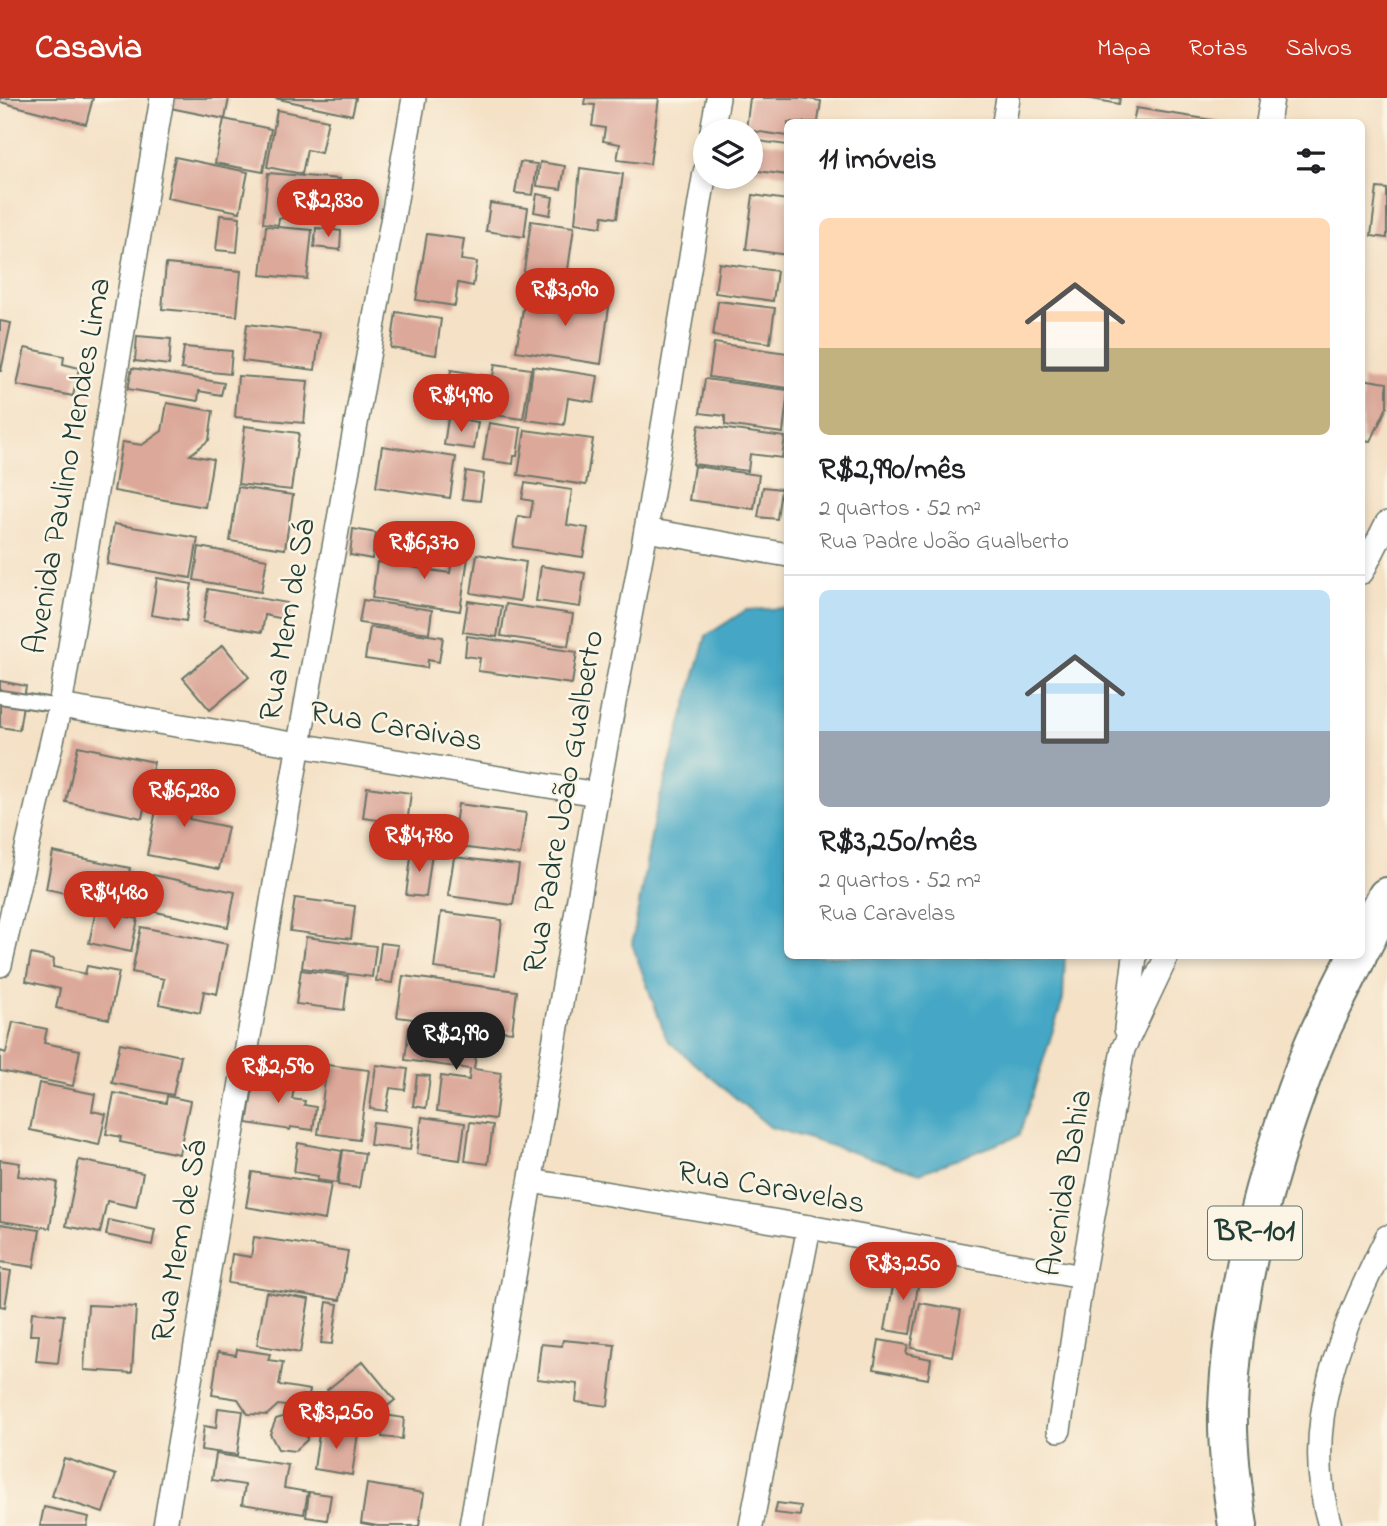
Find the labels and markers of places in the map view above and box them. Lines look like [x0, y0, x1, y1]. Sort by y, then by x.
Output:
pin: R$2,830 [263, 180, 393, 239]
pin: R$3,090 [500, 268, 630, 328]
pin: R$4,990 [396, 374, 526, 434]
pin: R$6,370 [359, 522, 489, 581]
pin: R$6,280 [119, 770, 249, 829]
pin: R$4,780 [354, 814, 484, 874]
pin: R$4,480 [49, 872, 179, 931]
pin: R$2,990 [391, 1012, 521, 1072]
pin: R$2,590 [213, 1046, 343, 1105]
pin: R$3,250 [838, 1242, 968, 1302]
pin: R$3,250 [271, 1392, 401, 1451]

